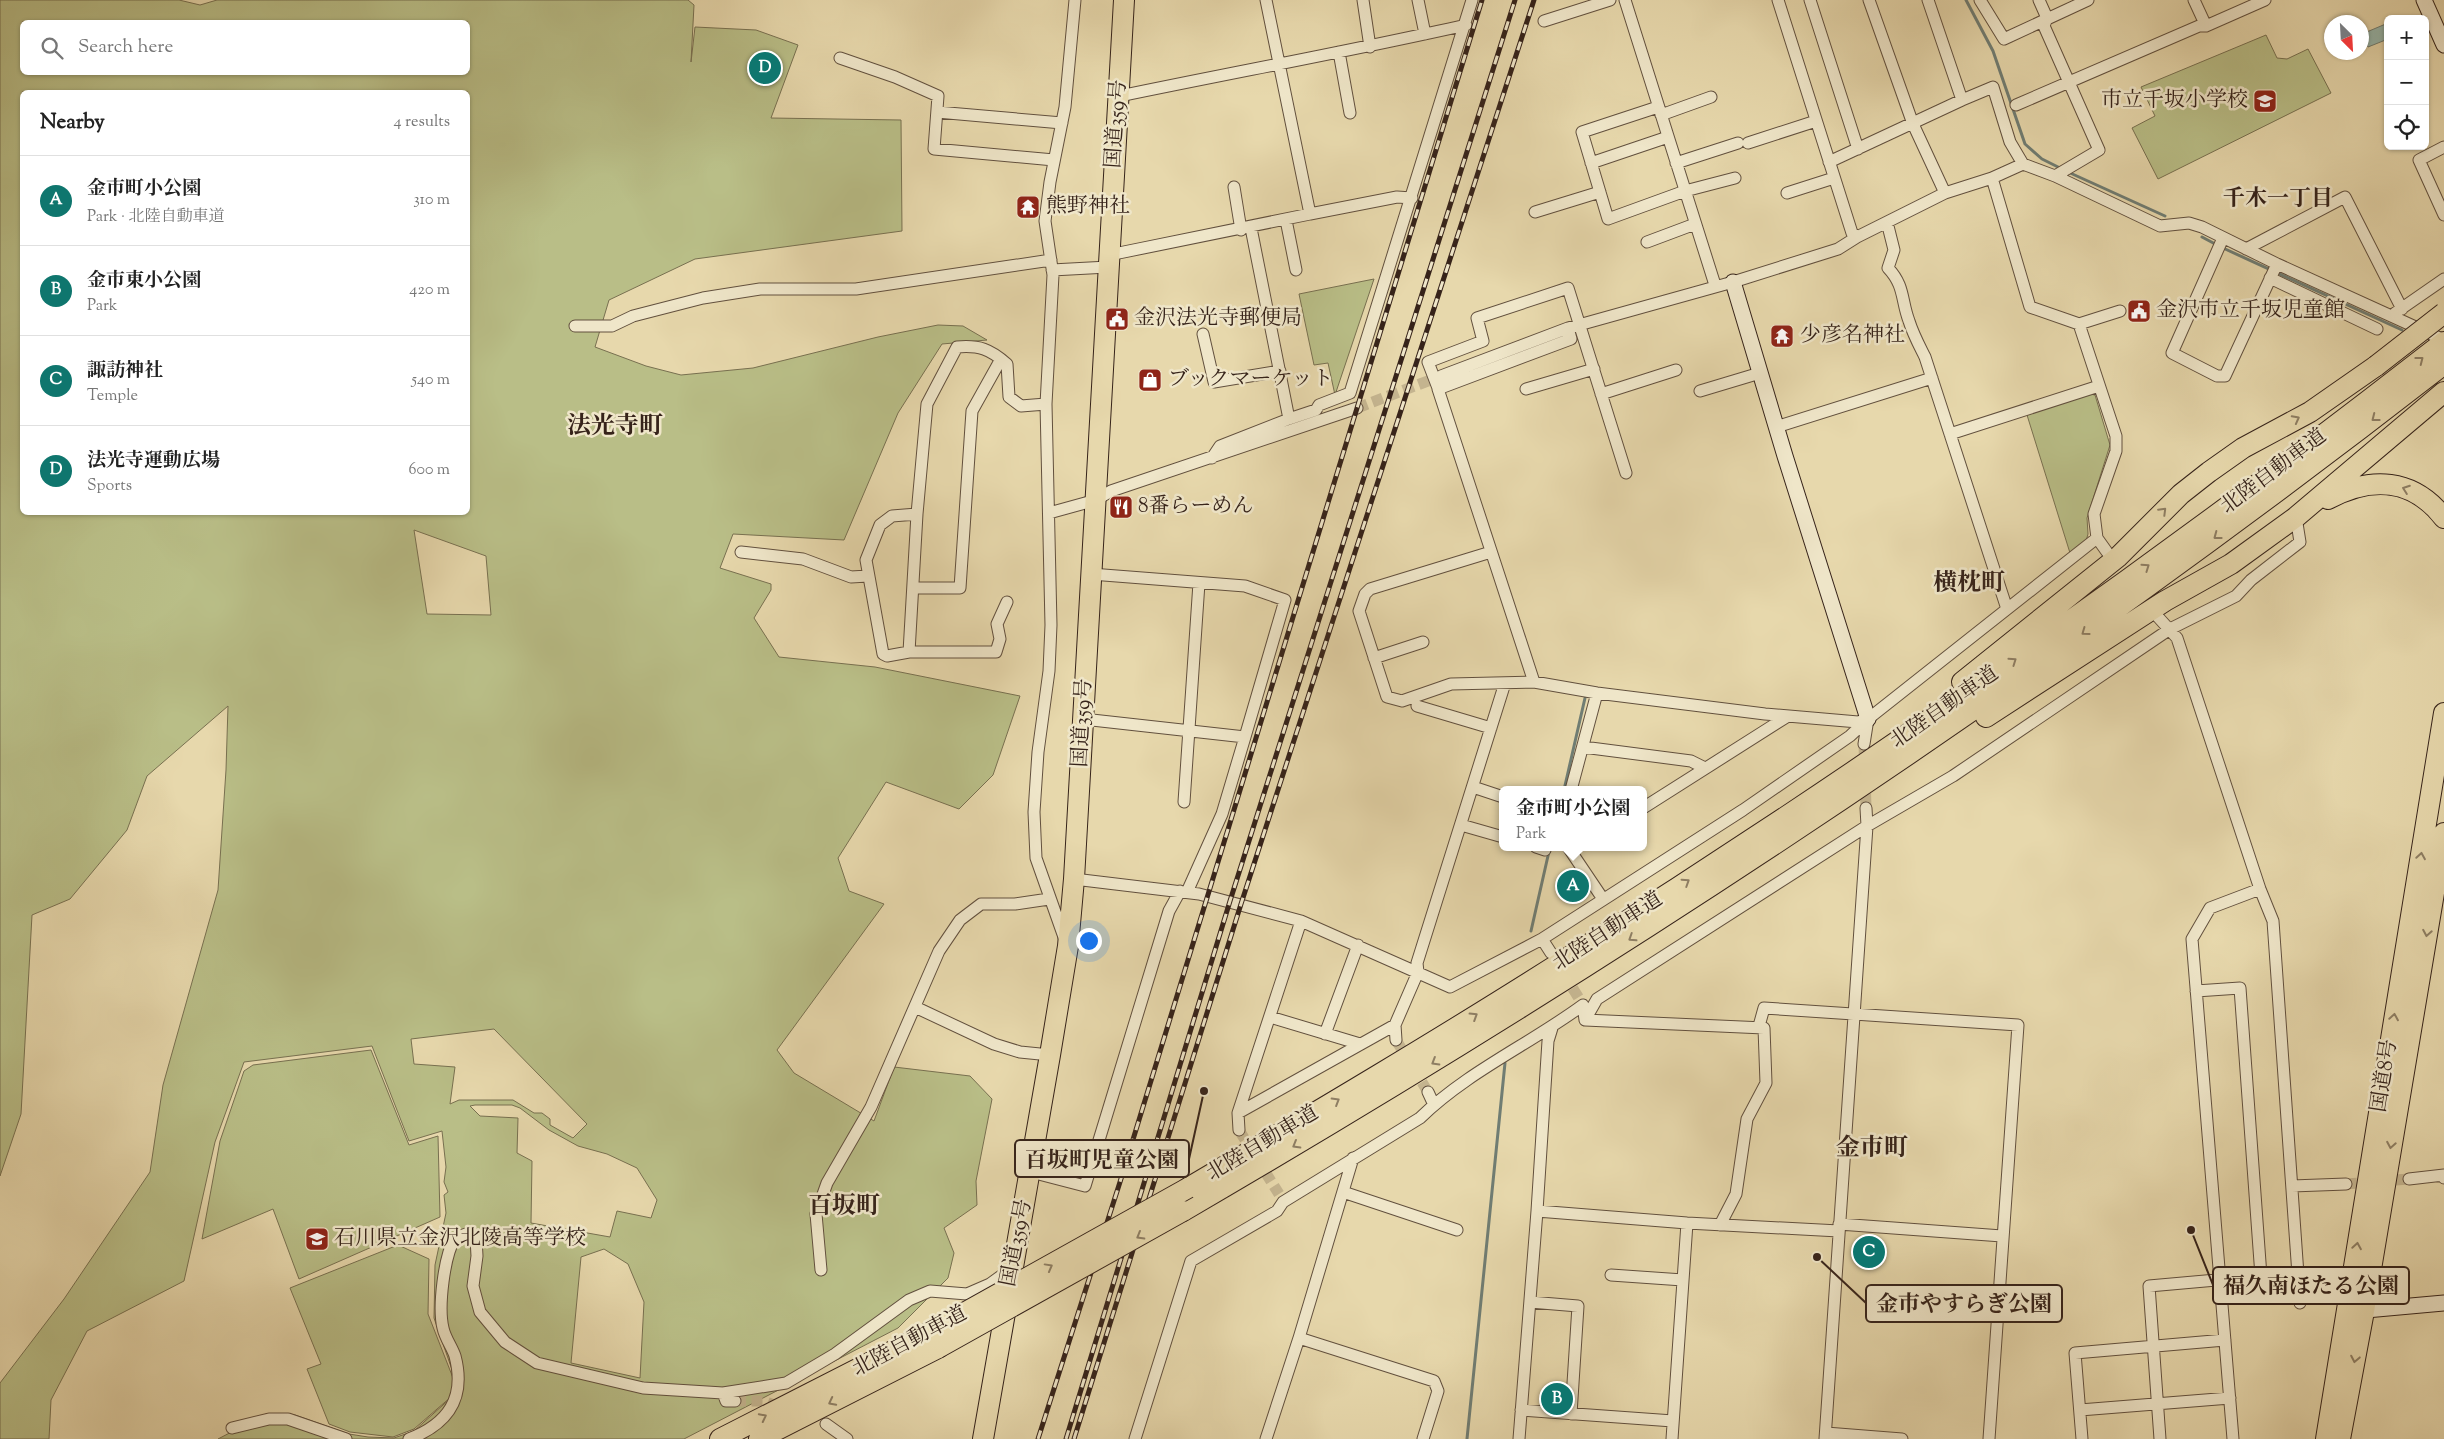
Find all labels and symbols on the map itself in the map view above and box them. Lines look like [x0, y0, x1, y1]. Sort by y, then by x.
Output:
north arrow [2324, 15, 2369, 60]
pin: D [749, 49, 781, 87]
street label: 国道359号 [1099, 79, 1135, 169]
place label: 市立千坂小学校 [2101, 86, 2248, 116]
school or university icon: 市立千坂小学校 [2252, 88, 2278, 114]
district label: 千木一丁目 [2223, 184, 2333, 216]
place label: 熊野神社 [1046, 192, 1130, 222]
temple icon: 熊野神社 [1015, 194, 1041, 220]
place label: 金沢市立千坂児童館 [2156, 296, 2345, 326]
public building icon: 金沢市立千坂児童館 [2126, 298, 2152, 324]
place label: 金沢法光寺郵便局 [1134, 304, 1302, 334]
public building icon: 金沢法光寺郵便局 [1104, 306, 1130, 332]
place label: 少彦名神社 [1800, 321, 1905, 351]
temple icon: 少彦名神社 [1769, 323, 1795, 349]
one-way arrow [2414, 358, 2423, 366]
place label: ブックマーケット [1168, 365, 1333, 395]
shop icon: ブックマーケット [1137, 367, 1163, 393]
district label: 法光寺町 [567, 410, 663, 444]
one-way arrow [2371, 412, 2381, 421]
one-way arrow [2291, 416, 2300, 426]
street label: 北陸自動車道 [2215, 422, 2333, 522]
one-way arrow [2402, 485, 2411, 495]
place label: 8番らーめん [1138, 492, 1254, 522]
restaurant icon: 8番らーめん [1108, 494, 1134, 520]
one-way arrow [2157, 508, 2166, 517]
one-way arrow [2214, 531, 2223, 539]
one-way arrow [2140, 564, 2150, 573]
district label: 横枕町 [1933, 567, 2005, 601]
one-way arrow [2081, 626, 2091, 635]
one-way arrow [2008, 658, 2017, 667]
street label: 北陸自動車道 [1885, 660, 2005, 756]
street label: 国道359号 [1066, 678, 1100, 768]
one-way arrow [2415, 852, 2425, 861]
pin: A [1557, 867, 1589, 905]
one-way arrow [1680, 879, 1689, 889]
street label: 北陸自動車道 [1547, 885, 1669, 979]
your location [1076, 928, 1102, 954]
one-way arrow [2423, 929, 2433, 937]
one-way arrow [1628, 932, 1638, 941]
one-way arrow [2389, 1012, 2399, 1021]
one-way arrow [1469, 1013, 1478, 1023]
street label: 国道8号 [2364, 1037, 2406, 1115]
one-way arrow [1431, 1055, 1440, 1065]
one-way arrow [1330, 1097, 1339, 1107]
street label: 北陸自動車道 [1201, 1099, 1325, 1189]
district label: 金市町 [1836, 1132, 1908, 1166]
one-way arrow [1292, 1139, 1301, 1149]
callout: 百坂町児童公園 [1015, 1140, 1189, 1177]
one-way arrow [2387, 1141, 2397, 1149]
text: 百坂町児童公園 [1025, 1146, 1179, 1178]
district label: 百坂町 [808, 1190, 880, 1224]
street label: 国道359号 [994, 1197, 1040, 1289]
place label: 石川県立金沢北陵高等学校 [334, 1224, 586, 1254]
school or university icon: 石川県立金沢北陵高等学校 [304, 1226, 330, 1252]
one-way arrow [1137, 1229, 1146, 1239]
pin: C [1853, 1233, 1885, 1271]
one-way arrow [2351, 1242, 2362, 1250]
one-way arrow [1044, 1263, 1053, 1273]
callout: 福久南ほたる公園 [2213, 1267, 2409, 1304]
text: 福久南ほたる公園 [2223, 1272, 2399, 1304]
callout: 金市やすらぎ公園 [1866, 1285, 2062, 1322]
text: 金市やすらぎ公園 [1876, 1290, 2052, 1322]
street label: 北陸自動車道 [847, 1299, 973, 1385]
one-way arrow [2350, 1355, 2361, 1363]
pin: B [1541, 1380, 1573, 1418]
one-way arrow [828, 1396, 837, 1406]
one-way arrow [758, 1413, 767, 1423]

